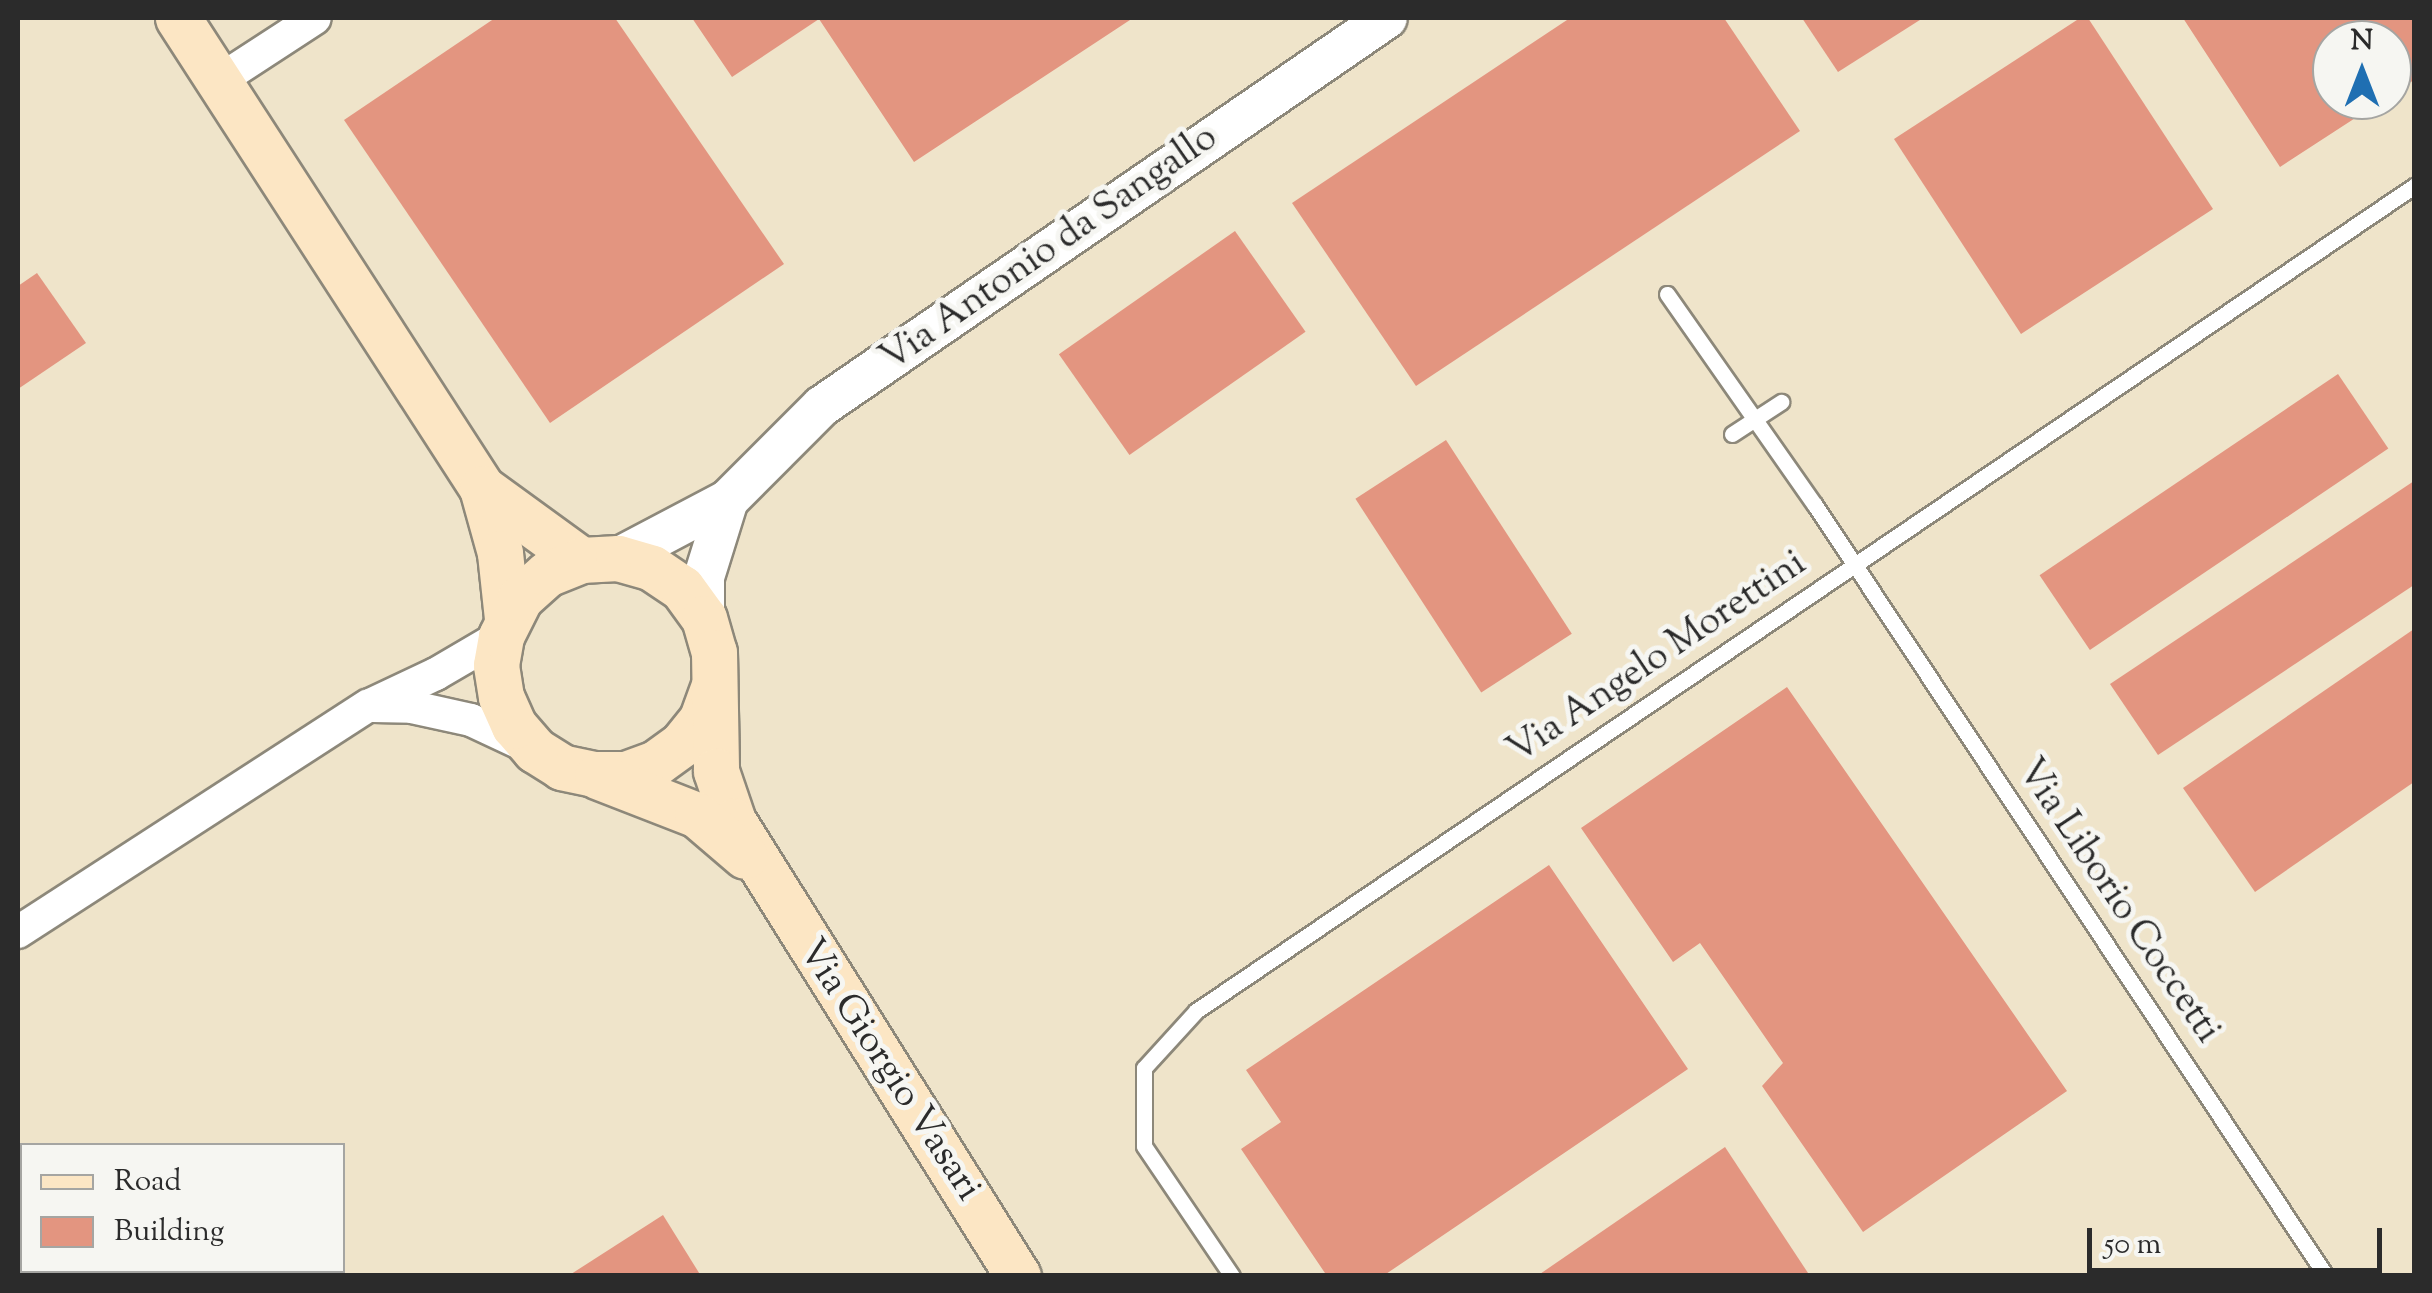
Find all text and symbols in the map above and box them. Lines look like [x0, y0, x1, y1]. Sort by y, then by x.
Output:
north arrow [2312, 20, 2412, 120]
text: N [2351, 22, 2373, 62]
street label: Via Antonio da Sangallo [873, 116, 1227, 384]
street label: Via Angelo Morettini [1500, 542, 1816, 776]
street label: Via Liborio Coccetti [2005, 751, 2229, 1053]
street label: Via Giorgio Vasari [787, 932, 989, 1210]
legend [20, 1143, 345, 1273]
text: Road [114, 1161, 181, 1204]
scale bar [2092, 1208, 2387, 1270]
text: Building [114, 1211, 224, 1254]
text: 50 m [2104, 1224, 2161, 1267]

